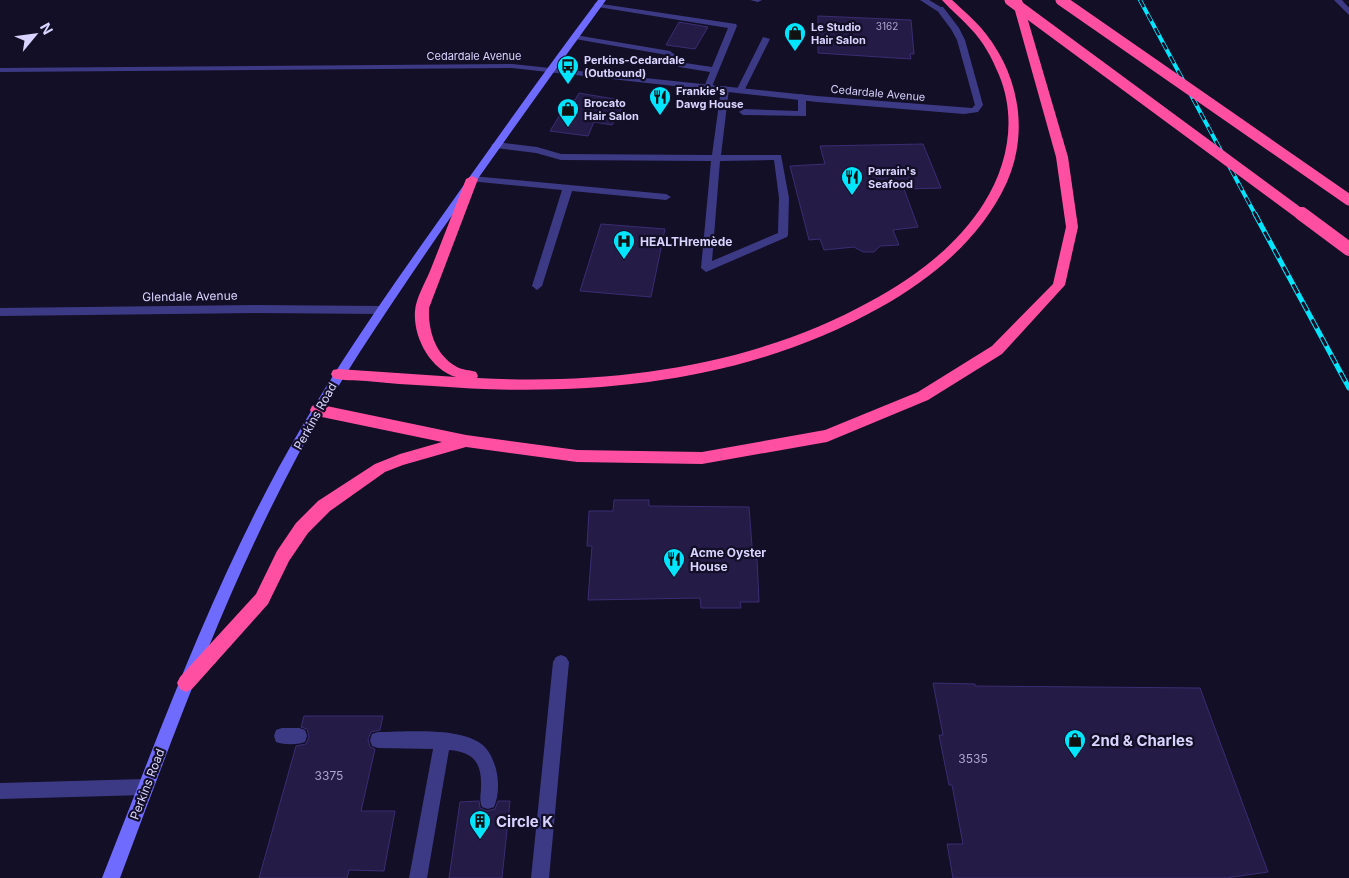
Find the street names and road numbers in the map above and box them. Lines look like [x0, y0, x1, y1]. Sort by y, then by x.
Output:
street label: Cedardale Avenue [426, 49, 522, 63]
street label: Cedardale Avenue [830, 82, 926, 104]
street label: Glendale Avenue [142, 288, 238, 304]
street label: Perkins Road [290, 380, 340, 452]
street label: Perkins Road [127, 747, 167, 821]

